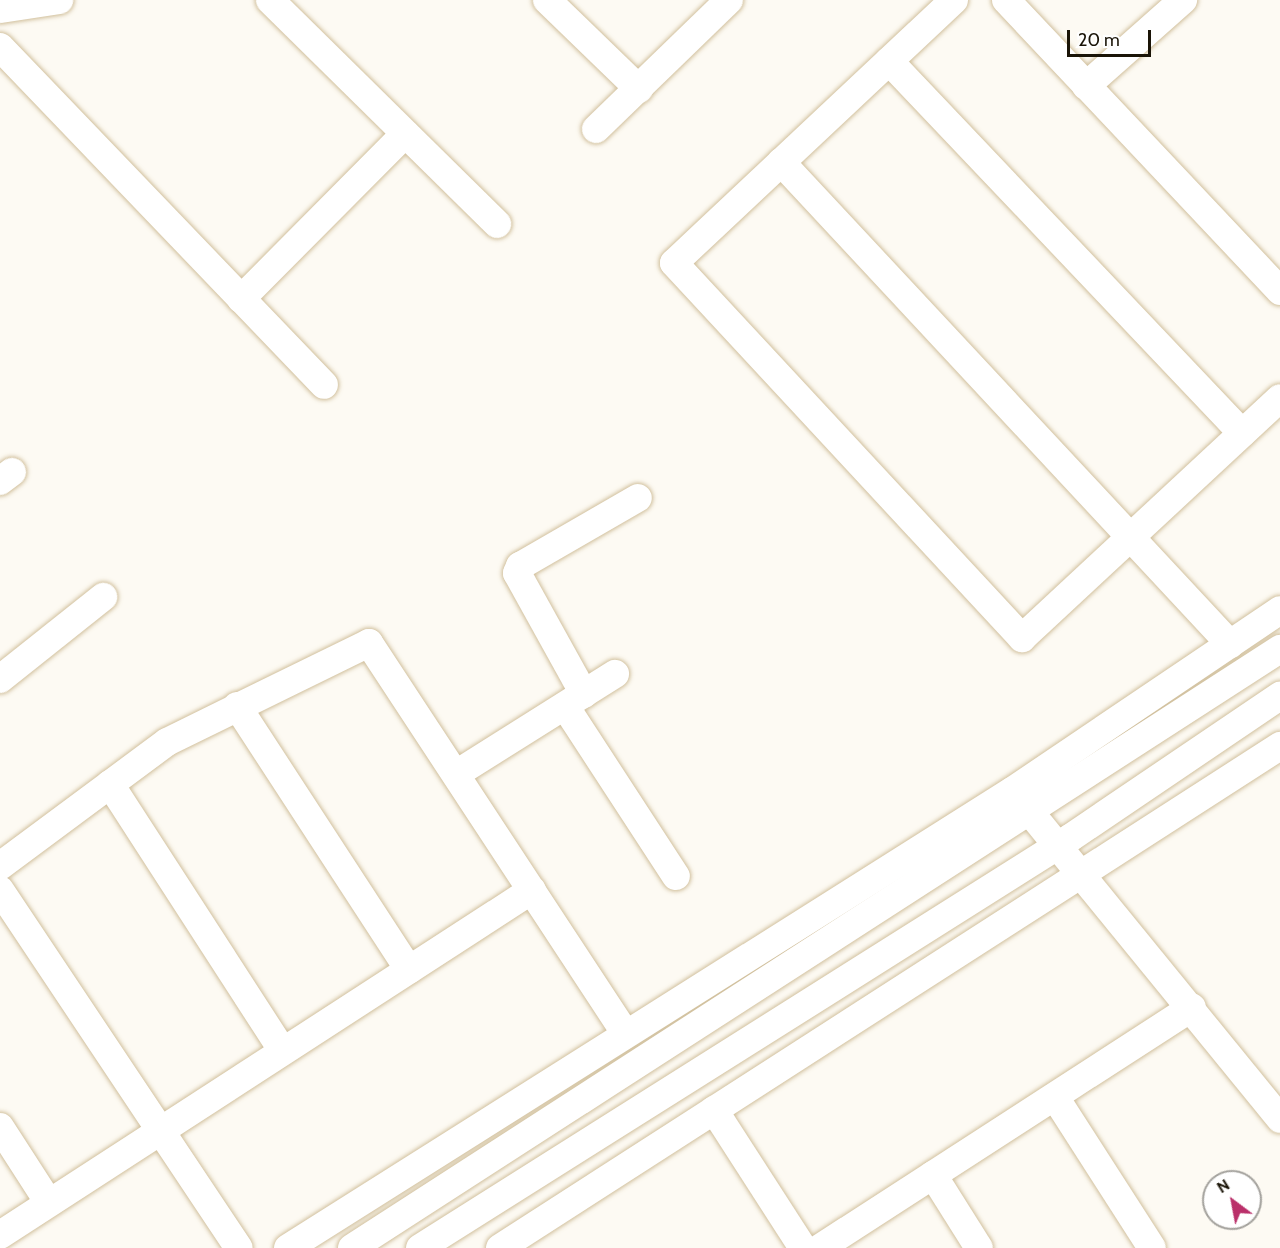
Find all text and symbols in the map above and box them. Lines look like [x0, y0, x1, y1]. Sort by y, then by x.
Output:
scale bar [1070, 18, 1154, 56]
text: 20 m [1078, 29, 1120, 51]
north arrow [1202, 1170, 1262, 1230]
text: N [1213, 1175, 1233, 1197]

